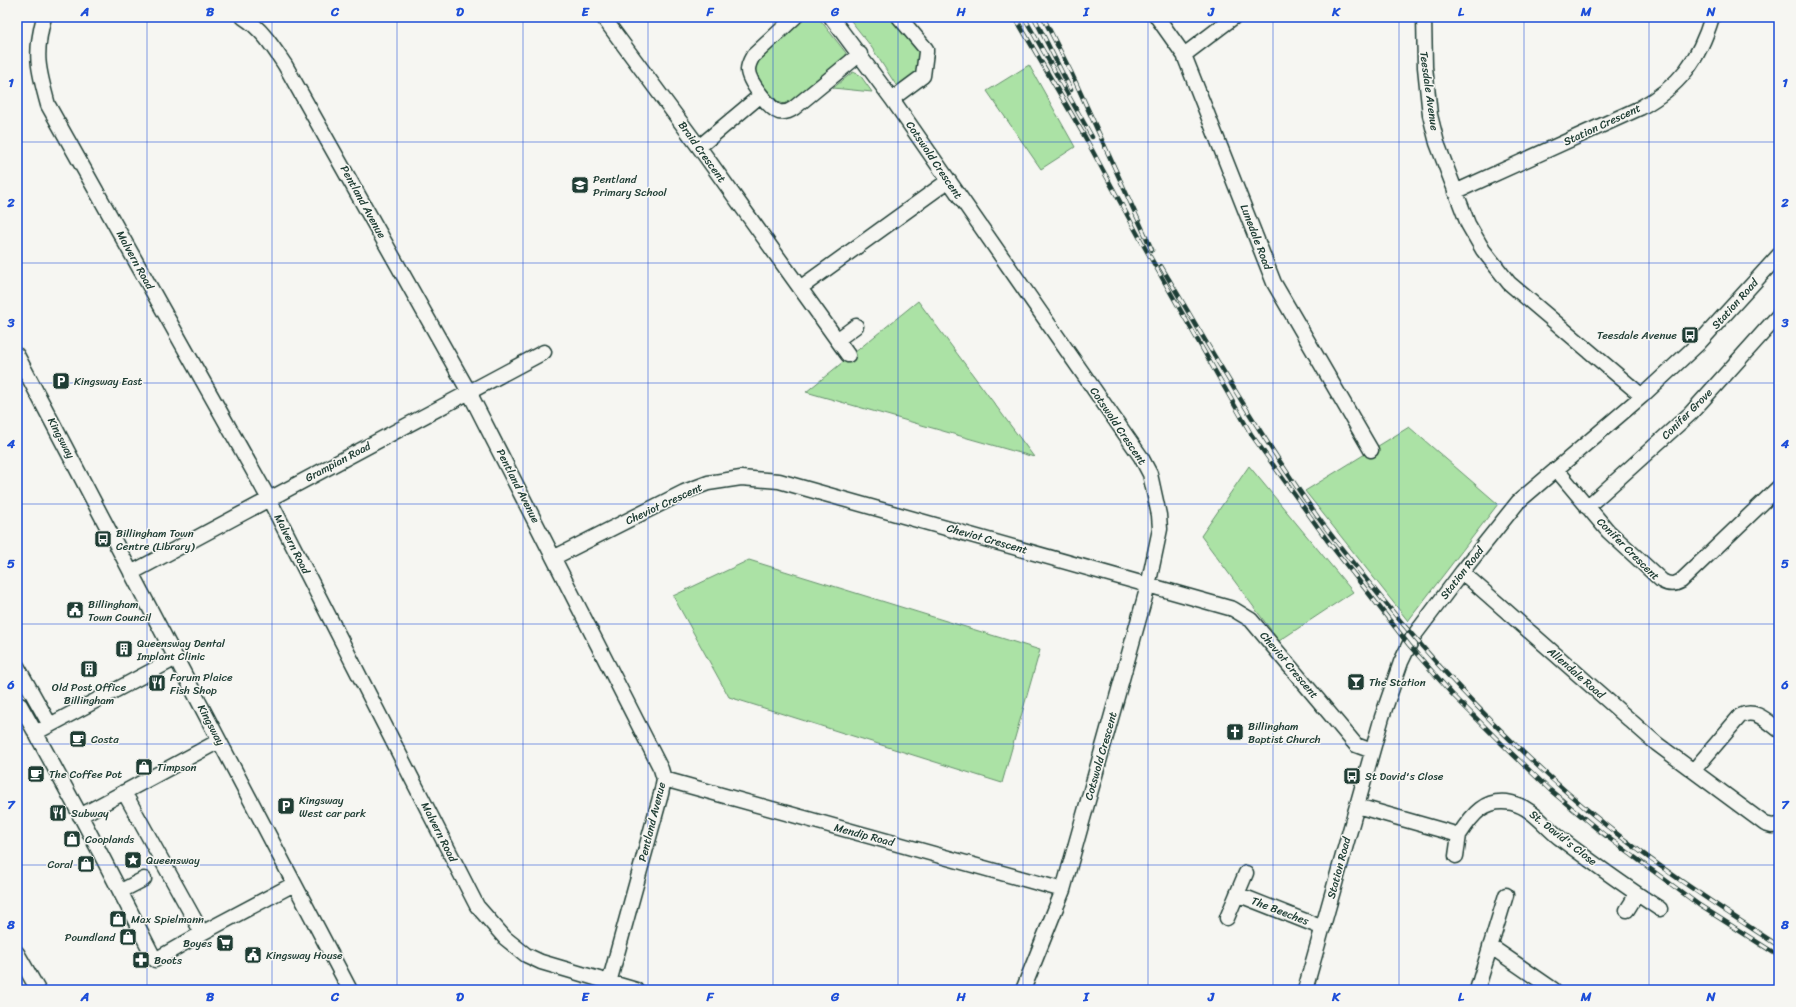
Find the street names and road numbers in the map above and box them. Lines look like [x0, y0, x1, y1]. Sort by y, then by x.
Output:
street label: Teesdale Avenue [1414, 50, 1444, 132]
street label: Station Crescent [1560, 99, 1644, 151]
street label: Braid Crescent [673, 117, 731, 187]
street label: Cotswold Crescent [901, 117, 967, 203]
street label: Pentland Avenue [335, 162, 391, 243]
street label: Lunedale Road [1235, 201, 1278, 274]
street label: Malvern Road [111, 227, 160, 294]
street label: Station Road [1707, 273, 1764, 334]
street label: Cotswold Crescent [1085, 383, 1151, 469]
street label: Conifer Grove [1657, 384, 1717, 444]
street label: Kingsway [42, 414, 80, 462]
street label: Grampian Road [302, 436, 375, 487]
street label: Pentland Avenue [491, 445, 545, 527]
street label: Cheviot Crescent [622, 478, 706, 530]
street label: Malvern Road [269, 511, 316, 578]
street label: Conifer Crescent [1592, 513, 1664, 585]
street label: Cheviot Crescent [944, 518, 1030, 560]
street label: Station Road [1435, 541, 1490, 604]
street label: Cheviot Crescent [1255, 627, 1323, 703]
street label: Allendale Road [1542, 642, 1610, 704]
street label: Kingsway [192, 701, 230, 749]
street label: Cotswold Crescent [1079, 709, 1123, 802]
street label: Pentland Avenue [633, 780, 671, 864]
street label: Malvern Road [416, 799, 463, 866]
street label: St. David's Close [1525, 805, 1601, 871]
street label: Mendip Road [832, 818, 897, 852]
street label: Station Road [1322, 834, 1357, 901]
street label: The Beeches [1248, 891, 1312, 931]

